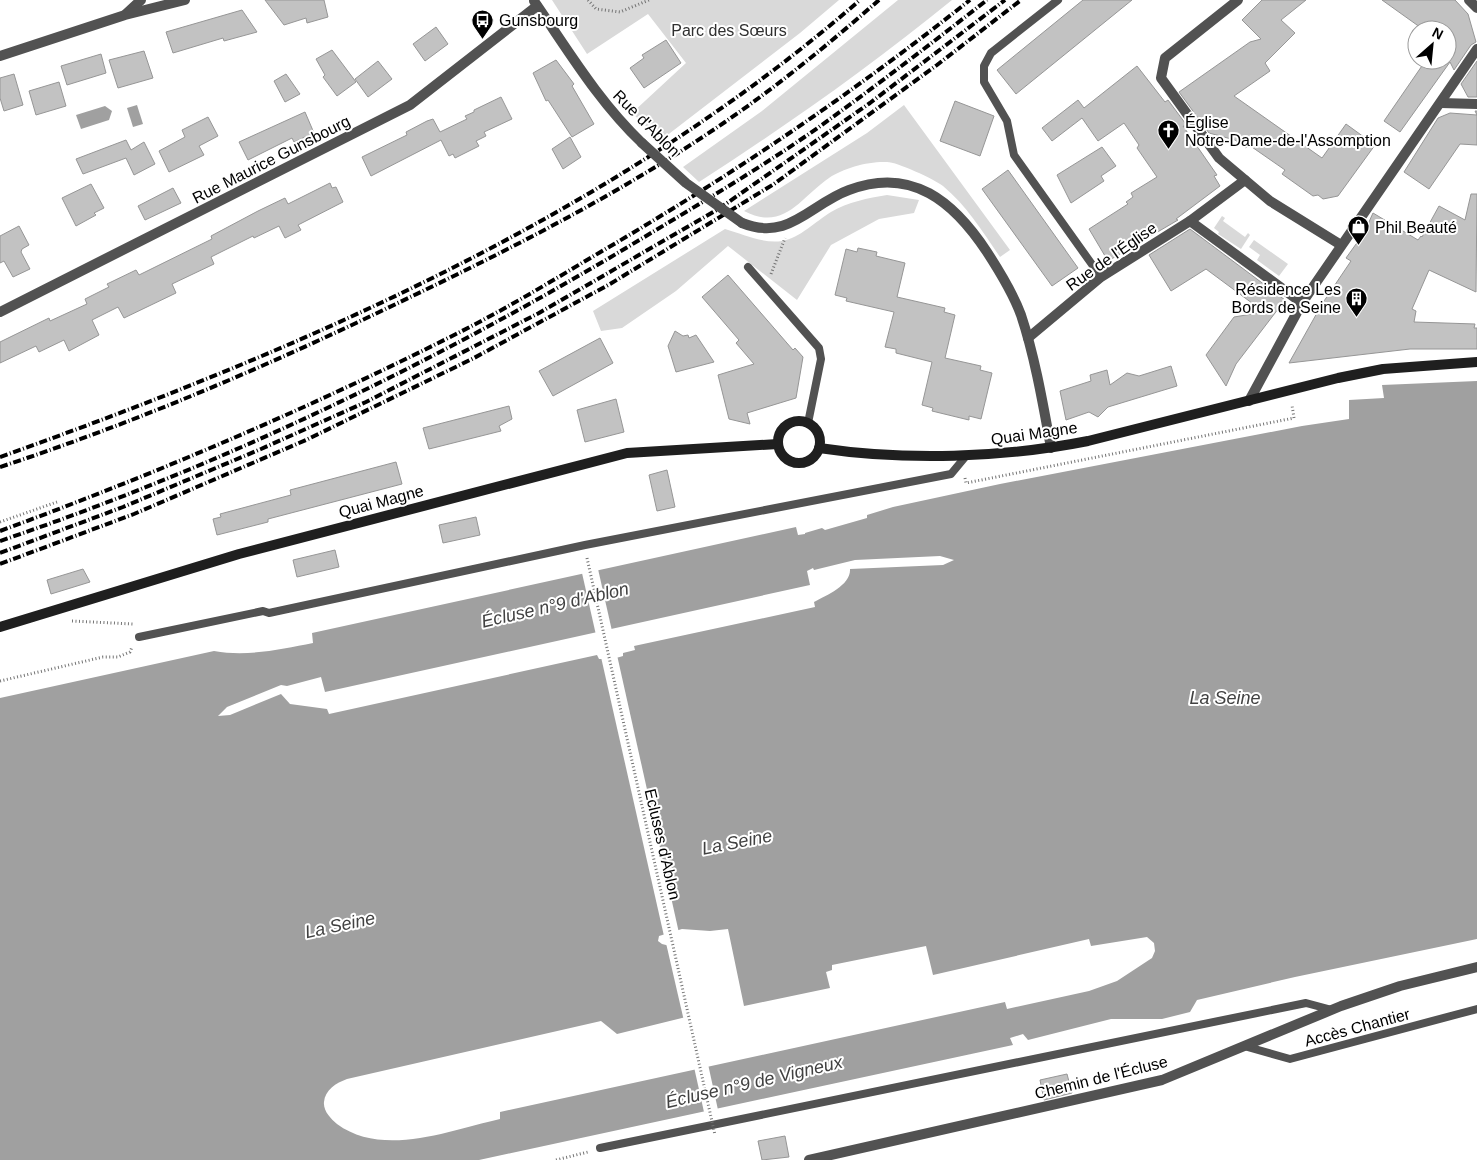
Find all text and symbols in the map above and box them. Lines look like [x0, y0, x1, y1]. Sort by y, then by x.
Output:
bus stop icon: Gunsbourg [471, 8, 495, 39]
place label: Gunsbourg [499, 12, 578, 29]
north arrow [1407, 20, 1457, 70]
park label: Parc des Sœurs [671, 22, 787, 39]
text: N [1430, 24, 1446, 43]
street label: Rue d'Ablon [610, 87, 683, 160]
street label: Rue Maurice Gunsbourg [190, 112, 353, 207]
place label: Église Notre-Dame-de-l'Assomption [1185, 113, 1391, 149]
church icon: Église Notre-Dame-de-l'Assomption [1157, 119, 1181, 150]
shop icon: Phil Beauté [1347, 215, 1371, 246]
street label: Rue de l'Église [1062, 218, 1160, 294]
place label: Phil Beauté [1375, 219, 1457, 236]
place label: Résidence Les Bords de Seine [1232, 281, 1341, 316]
building icon: Résidence Les Bords de Seine [1345, 286, 1369, 317]
street label: Quai Magne [990, 419, 1079, 448]
street label: Quai Magne [337, 482, 426, 521]
water label: Écluse n°9 d'Ablon [479, 578, 631, 632]
water label: La Seine [1189, 688, 1261, 708]
street label: Ecluses d'Ablon [641, 787, 684, 901]
water label: La Seine [700, 825, 774, 859]
water label: La Seine [303, 908, 377, 942]
street label: Accès Chantier [1303, 1005, 1412, 1050]
water label: Écluse n°9 de Vigneux [664, 1052, 845, 1112]
street label: Chemin de l'Écluse [1033, 1052, 1169, 1102]

